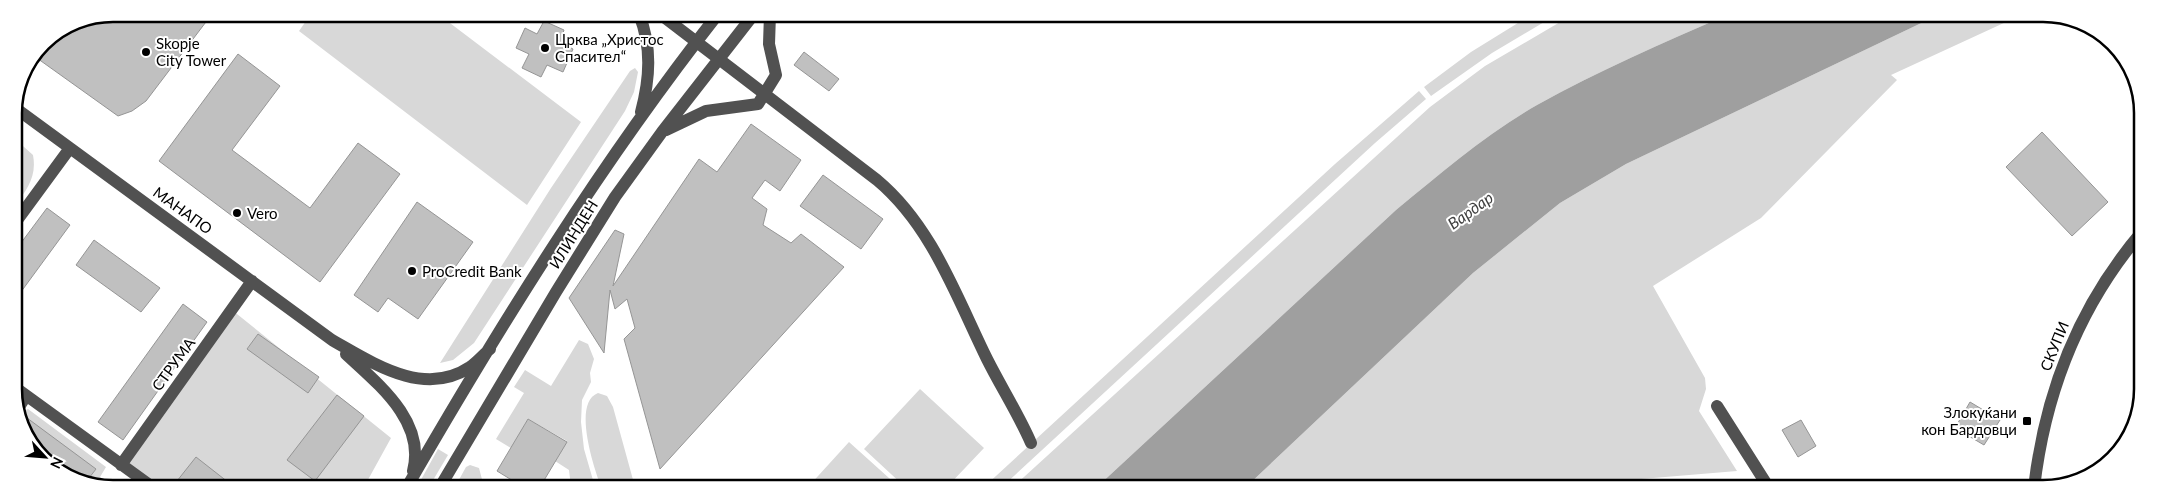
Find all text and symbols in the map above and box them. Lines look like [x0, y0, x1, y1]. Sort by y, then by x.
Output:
place label: Црква „Христос Спасител“ [555, 30, 664, 65]
place label: Skopje City Tower [156, 34, 227, 69]
marker: Црква „Христос Спасител“ [539, 42, 551, 54]
marker: Skopje City Tower [140, 46, 152, 58]
street label: МАНАПО [150, 183, 216, 237]
water label: Вардар [1444, 187, 1496, 233]
street label: ИЛИНДЕН [545, 197, 601, 271]
place label: Vero [247, 204, 278, 222]
marker: Vero [231, 207, 243, 219]
place label: ProCredit Bank [422, 262, 522, 280]
marker: ProCredit Bank [406, 265, 418, 277]
street label: СКУПИ [2036, 319, 2072, 373]
street label: СТРУМА [148, 333, 199, 394]
place label: Злокуќани кон Бардовци [1921, 403, 2017, 438]
marker: Злокуќани кон Бардовци [2021, 415, 2033, 427]
north arrow [20, 432, 70, 482]
text: N [47, 454, 67, 471]

